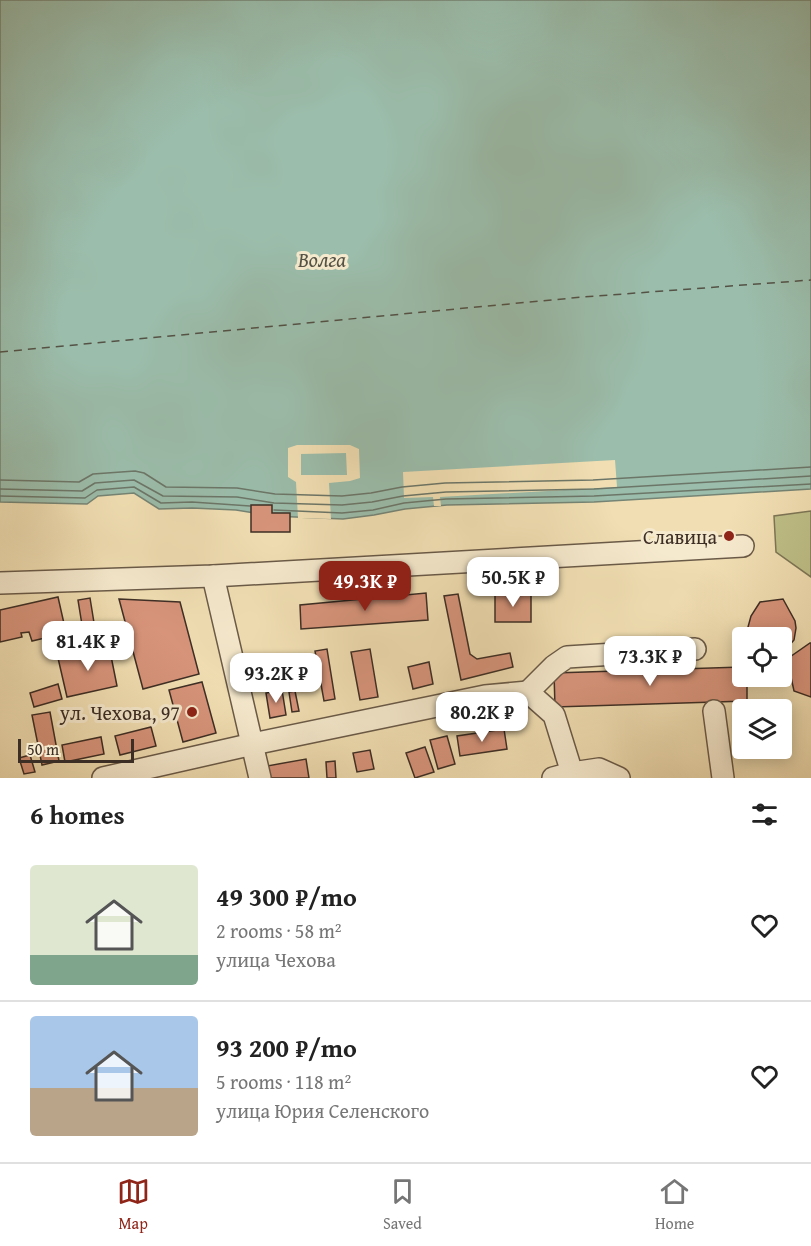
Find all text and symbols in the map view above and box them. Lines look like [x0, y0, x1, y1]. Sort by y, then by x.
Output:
water label: Волга [297, 244, 346, 275]
place label: Славица [643, 522, 717, 551]
marker: Славица [722, 529, 736, 543]
pin: 50.5K ₽ [458, 557, 568, 608]
pin: 49.3K ₽ [310, 561, 420, 612]
text: 50.5K ₽ [481, 562, 545, 591]
text: 49.3K ₽ [333, 566, 397, 595]
pin: 81.4K ₽ [33, 621, 143, 672]
text: 81.4K ₽ [56, 626, 120, 655]
map controls [732, 627, 792, 759]
button: locate [732, 627, 792, 687]
pin: 73.3K ₽ [595, 636, 705, 687]
text: 73.3K ₽ [618, 641, 682, 670]
pin: 93.2K ₽ [221, 653, 331, 704]
text: 93.2K ₽ [244, 658, 308, 687]
pin: 80.2K ₽ [427, 692, 537, 743]
text: 80.2K ₽ [450, 697, 514, 726]
place label: ул. Чехова, 97 [59, 698, 180, 727]
button: layers [732, 699, 792, 759]
marker: ул. Чехова, 97 [185, 705, 199, 719]
scale bar [18, 736, 134, 764]
text: 50 m [27, 737, 59, 761]
text: 6 homes [30, 795, 125, 834]
icon: filters [748, 798, 781, 831]
text: 49 300 ₽/mo [216, 877, 357, 916]
icon: home [78, 889, 150, 961]
icon: heart [748, 909, 781, 942]
text: 2 rooms · 58 m² [216, 916, 342, 945]
text: улица Чехова [216, 945, 336, 974]
text: 93 200 ₽/mo [216, 1028, 357, 1067]
icon: home [78, 1040, 150, 1112]
icon: heart [748, 1060, 781, 1093]
text: 5 rooms · 118 m² [216, 1067, 351, 1096]
text: улица Юрия Селенского [216, 1096, 429, 1125]
tab: Map [117, 1175, 150, 1235]
tab: Saved [383, 1175, 422, 1235]
tab: Home [655, 1175, 694, 1235]

